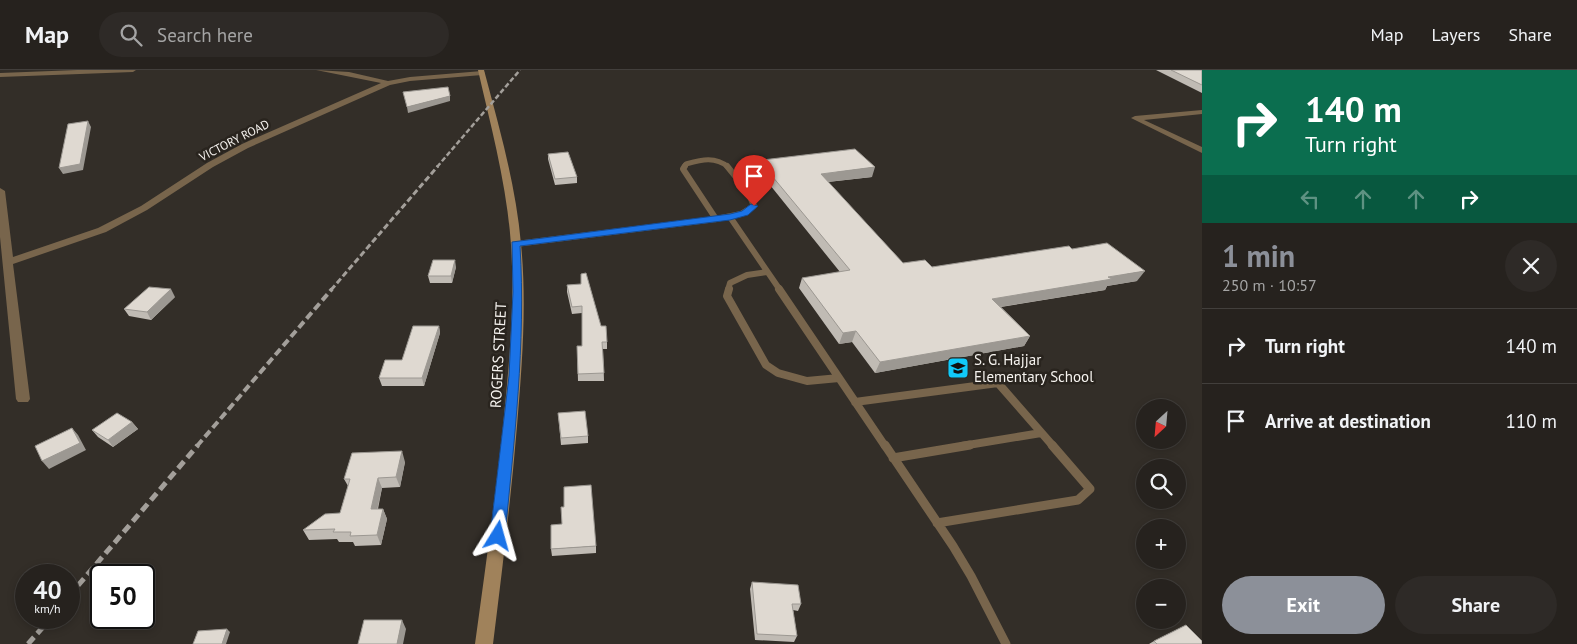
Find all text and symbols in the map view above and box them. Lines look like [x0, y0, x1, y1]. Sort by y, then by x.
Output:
search box [99, 12, 449, 57]
text: Map [25, 19, 69, 50]
icon: search [117, 21, 145, 49]
text: Search here [157, 23, 253, 47]
text: Map [1371, 23, 1403, 46]
text: Layers [1431, 23, 1480, 46]
text: Share [1508, 23, 1552, 46]
text: 140 m [1305, 86, 1402, 132]
icon: right [1222, 90, 1287, 155]
street label: VICTORY ROAD [196, 116, 272, 165]
text: Turn right [1305, 130, 1397, 158]
pin [733, 155, 775, 206]
icon: arrive [740, 162, 768, 190]
icon: left [1296, 185, 1324, 213]
icon: ahead [1349, 185, 1377, 213]
icon: ahead [1402, 185, 1430, 213]
icon: right [1455, 185, 1483, 213]
text: 1 min [1222, 236, 1295, 275]
button: close [1505, 240, 1557, 292]
text: 250 m · 10:57 [1222, 275, 1317, 295]
street label: ROGERS STREET [486, 301, 510, 409]
icon: right [1222, 332, 1250, 360]
text: Turn right [1265, 334, 1345, 358]
text: 140 m [1505, 334, 1557, 358]
place label: S. G. Hajjar Elementary School [974, 350, 1094, 386]
school or university icon: S. G. Hajjar Elementary School [946, 356, 970, 380]
north arrow [1136, 399, 1186, 449]
map controls [1136, 399, 1186, 629]
icon: arrive [1222, 407, 1250, 435]
text: Arrive at destination [1265, 409, 1431, 433]
text: 110 m [1505, 409, 1557, 433]
button: search [1136, 459, 1186, 509]
position arrow [471, 509, 523, 561]
button: + [1136, 519, 1186, 569]
speed limit sign: 50 [90, 564, 155, 629]
text: 40 [33, 574, 62, 606]
button: Exit [1222, 576, 1385, 634]
button: Share [1395, 576, 1557, 634]
button: − [1136, 579, 1186, 629]
text: km/h [34, 601, 61, 616]

